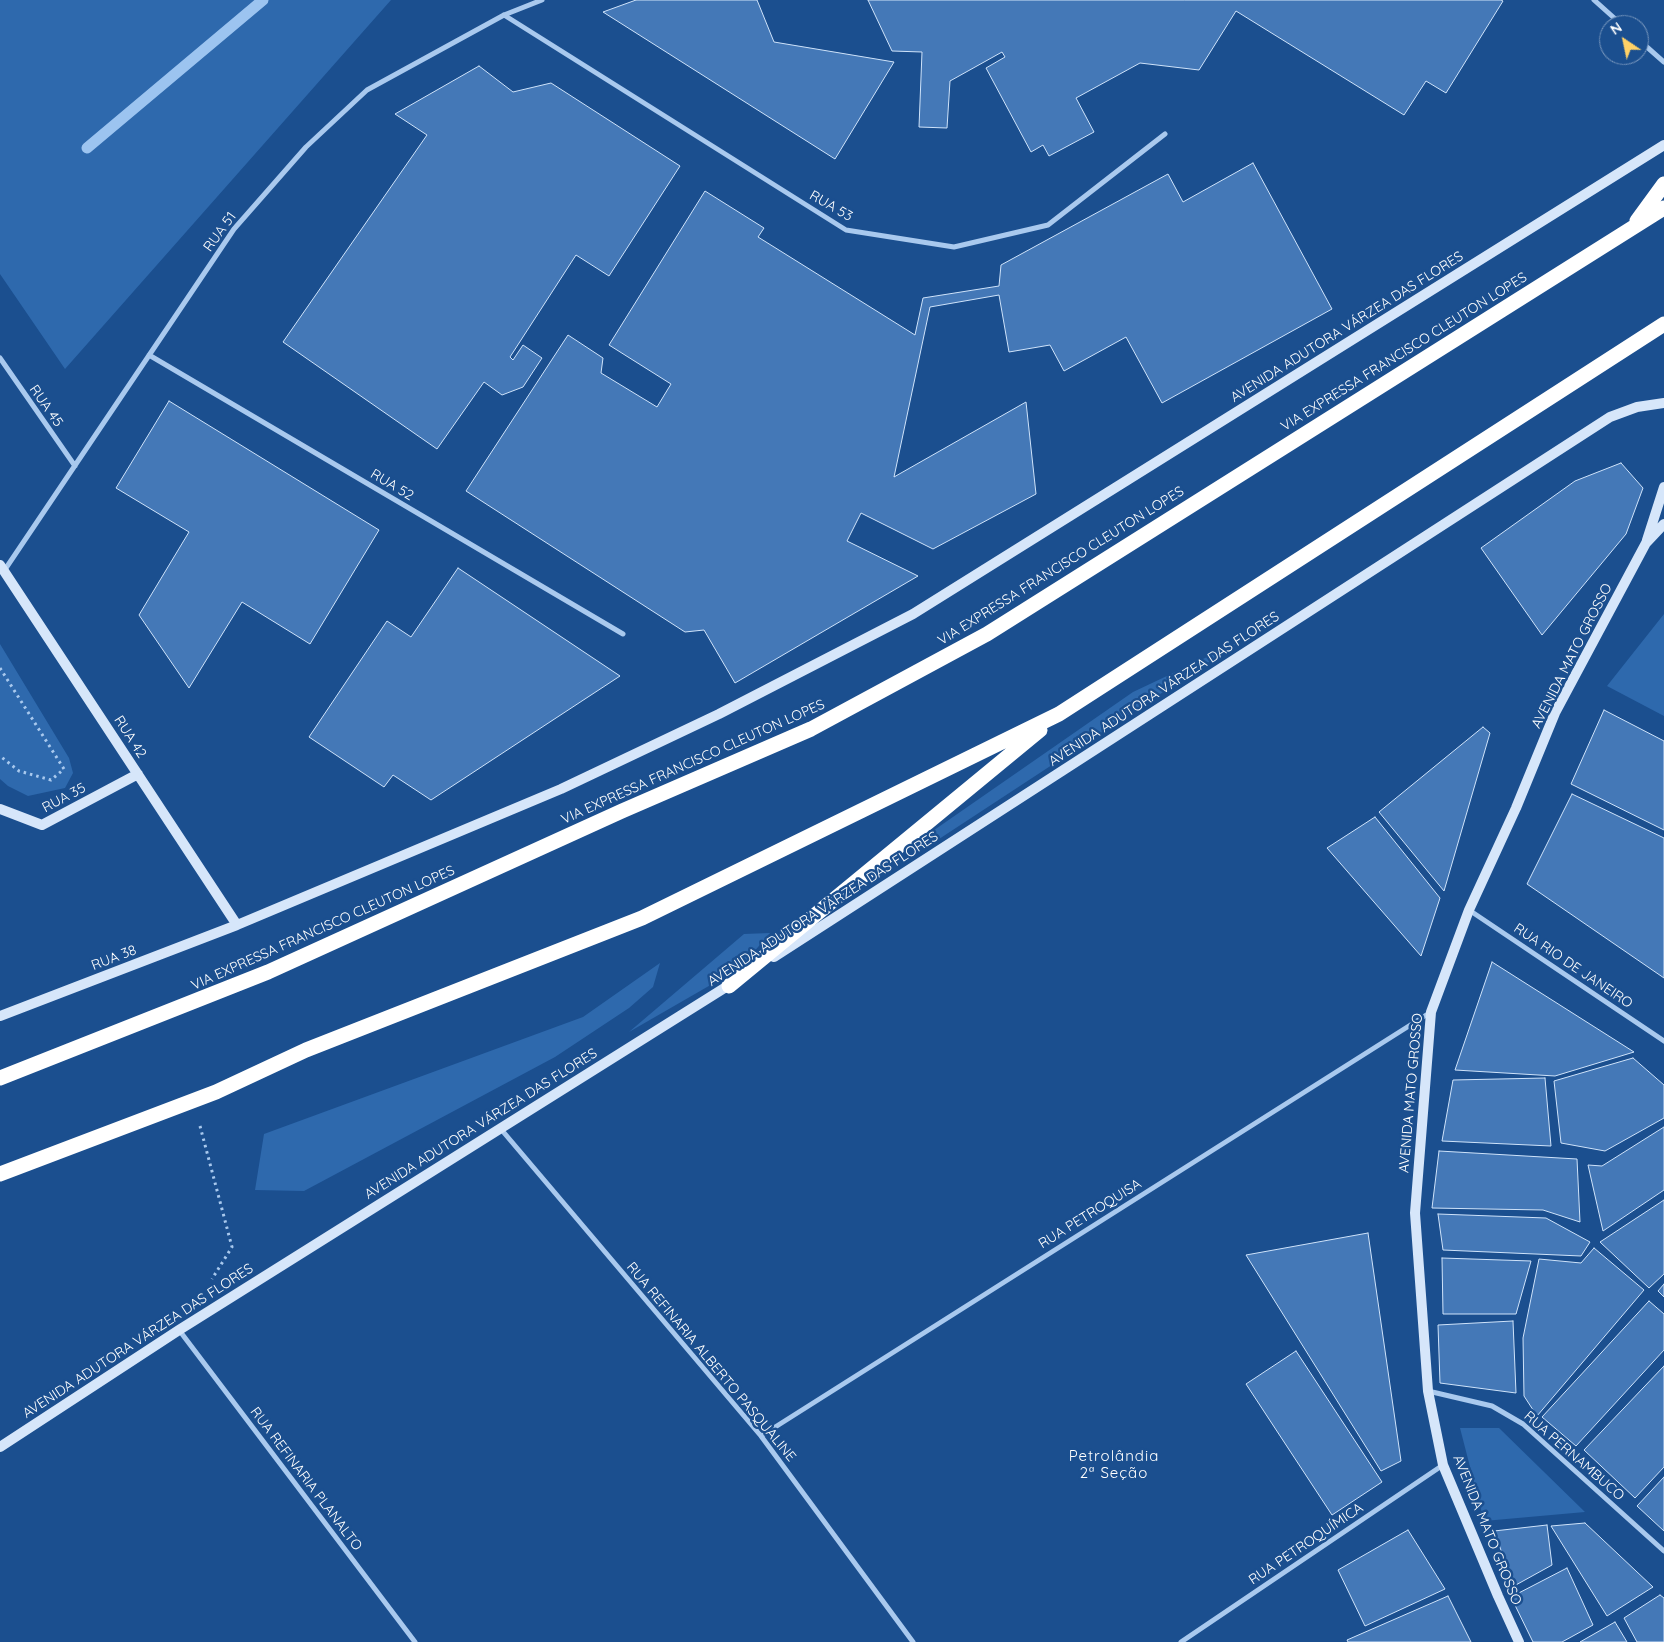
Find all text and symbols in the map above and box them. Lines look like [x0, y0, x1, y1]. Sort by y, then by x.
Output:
north arrow [1599, 15, 1649, 65]
text: N [1607, 18, 1625, 39]
street label: RUA 53 [806, 187, 856, 225]
street label: RUA 51 [200, 209, 240, 255]
street label: AVENIDA ADUTORA VÁRZEA DAS FLORES [1227, 248, 1467, 406]
street label: VIA EXPRESSA FRANCISCO CLEUTON LOPES [1278, 269, 1530, 435]
street label: RUA 45 [26, 382, 66, 430]
street label: RUA 52 [367, 466, 417, 504]
street label: VIA EXPRESSA FRANCISCO CLEUTON LOPES [935, 483, 1187, 649]
street label: AVENIDA MATO GROSSO [1528, 581, 1616, 731]
street label: AVENIDA ADUTORA VÁRZEA DAS FLORES [1046, 608, 1282, 770]
street label: VIA EXPRESSA FRANCISCO CLEUTON LOPES [559, 696, 827, 828]
street label: RUA 42 [110, 713, 150, 761]
street label: RUA 35 [39, 780, 89, 816]
street label: AVENIDA ADUTORA VÁRZEA DAS FLORES [705, 828, 941, 990]
street label: VIA EXPRESSA FRANCISCO CLEUTON LOPES [189, 862, 457, 994]
street label: RUA RIO DE JANEIRO [1510, 920, 1636, 1012]
street label: RUA 38 [89, 942, 139, 974]
street label: AVENIDA MATO GROSSO [1396, 1012, 1426, 1174]
street label: AVENIDA ADUTORA VÁRZEA DAS FLORES [361, 1045, 601, 1203]
street label: RUA PETROQUISA [1036, 1176, 1144, 1252]
street label: RUA REFINARIA ALBERTO PASQUALINE [623, 1259, 799, 1465]
street label: AVENIDA ADUTORA VÁRZEA DAS FLORES [20, 1260, 256, 1422]
street label: RUA REFINARIA PLANALTO [247, 1404, 365, 1554]
street label: RUA PERNAMBUCO [1520, 1408, 1628, 1504]
district label: Petrolândia 2ª Seção [1067, 1447, 1161, 1482]
street label: AVENIDA MATO GROSSO [1449, 1452, 1525, 1608]
street label: RUA PETROQUÍMICA [1246, 1499, 1366, 1589]

